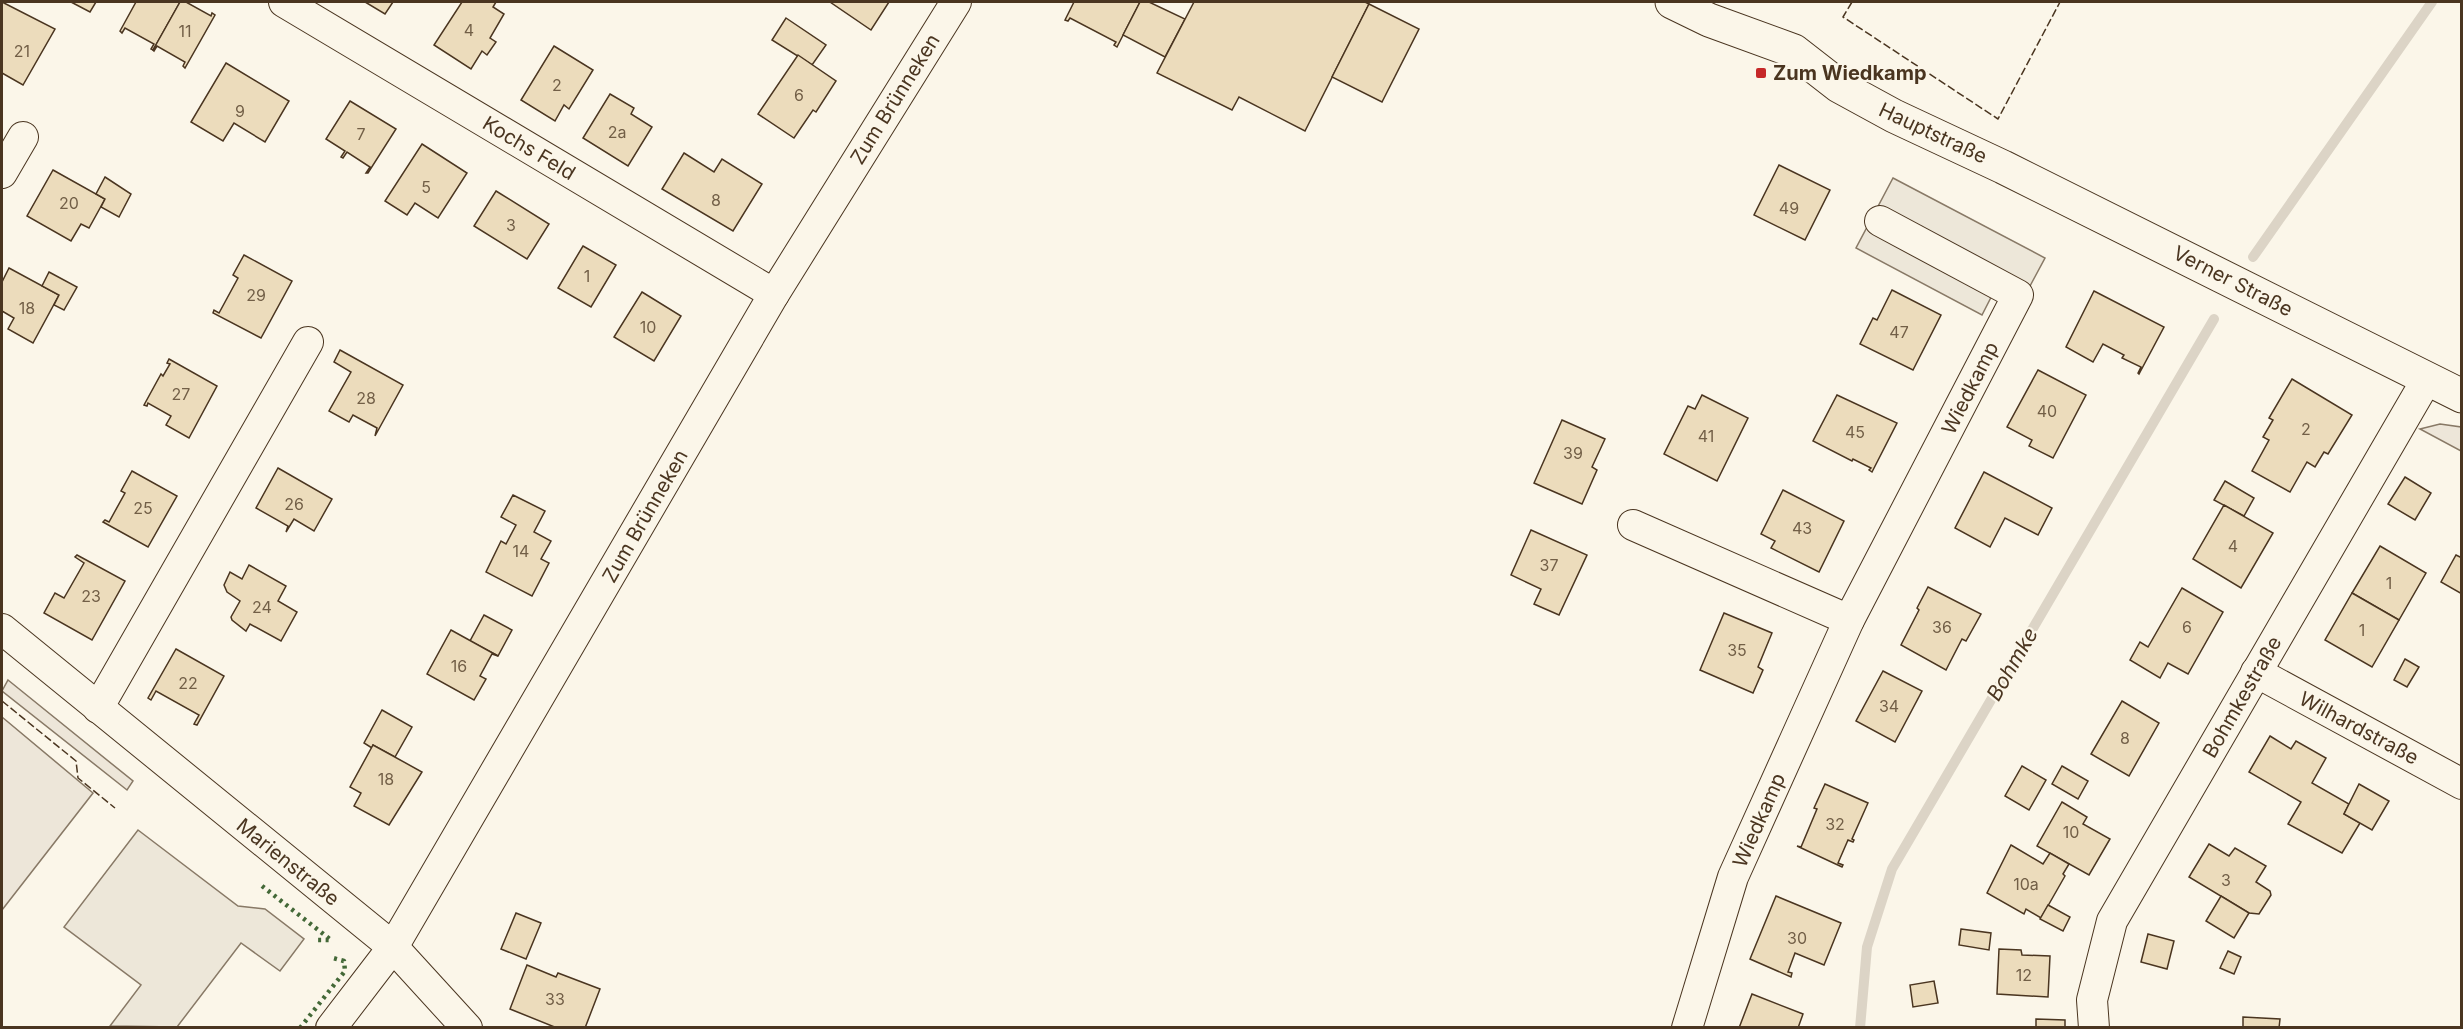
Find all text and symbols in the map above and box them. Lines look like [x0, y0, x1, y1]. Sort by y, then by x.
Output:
house number: 4 [464, 20, 474, 40]
house number: 11 [178, 21, 192, 41]
street label: Zum Brünneken [845, 29, 945, 169]
house number: 21 [14, 41, 30, 61]
place label: Zum Wiedkamp [1773, 61, 1927, 85]
marker: Zum Wiedkamp [1754, 66, 1768, 80]
house number: 2 [552, 75, 562, 95]
house number: 6 [794, 85, 804, 105]
street label: Hauptstraße [1875, 98, 1991, 168]
house number: 9 [235, 101, 245, 121]
street label: Kochs Feld [478, 111, 580, 185]
house number: 2a [608, 122, 626, 142]
house number: 7 [356, 124, 366, 144]
house number: 5 [421, 177, 431, 197]
house number: 8 [711, 190, 721, 210]
house number: 20 [59, 193, 79, 213]
house number: 49 [1779, 198, 1799, 218]
house number: 3 [506, 215, 516, 235]
street label: Verner Straße [2169, 241, 2297, 321]
house number: 1 [584, 266, 590, 286]
house number: 29 [246, 285, 266, 305]
house number: 18 [19, 298, 35, 318]
house number: 10 [640, 317, 656, 337]
house number: 47 [1889, 322, 1909, 342]
street label: Wiedkamp [1937, 338, 2003, 438]
house number: 27 [172, 384, 190, 404]
house number: 28 [356, 388, 376, 408]
house number: 40 [2037, 401, 2057, 421]
house number: 2 [2301, 419, 2311, 439]
house number: 45 [1845, 422, 1865, 442]
house number: 41 [1698, 426, 1714, 446]
house number: 39 [1563, 443, 1583, 463]
street label: Zum Brünneken [597, 445, 693, 587]
house number: 26 [284, 494, 304, 514]
house number: 25 [133, 498, 153, 518]
house number: 43 [1792, 518, 1812, 538]
house number: 4 [2228, 536, 2238, 556]
house number: 14 [513, 541, 529, 561]
house number: 37 [1540, 555, 1558, 575]
house number: 1 [2386, 573, 2392, 593]
house number: 23 [81, 586, 101, 606]
house number: 24 [252, 597, 272, 617]
house number: 36 [1932, 617, 1952, 637]
house number: 6 [2182, 617, 2192, 637]
house number: 1 [2359, 620, 2365, 640]
water label: Bohmke [1981, 623, 2043, 705]
street label: Bohmkestraße [2197, 632, 2287, 762]
house number: 35 [1727, 640, 1747, 660]
house number: 16 [451, 656, 467, 676]
house number: 22 [178, 673, 198, 693]
street label: Wilhardstraße [2295, 686, 2423, 770]
house number: 34 [1879, 696, 1899, 716]
house number: 8 [2120, 728, 2130, 748]
house number: 18 [378, 769, 394, 789]
street label: Wiedkamp [1728, 769, 1790, 871]
street label: Marienstraße [232, 813, 344, 911]
house number: 32 [1825, 814, 1845, 834]
house number: 10 [2063, 822, 2079, 842]
house number: 3 [2221, 870, 2231, 890]
house number: 10a [2013, 874, 2039, 894]
house number: 30 [1787, 928, 1807, 948]
house number: 12 [2016, 965, 2032, 985]
house number: 33 [545, 989, 565, 1009]

